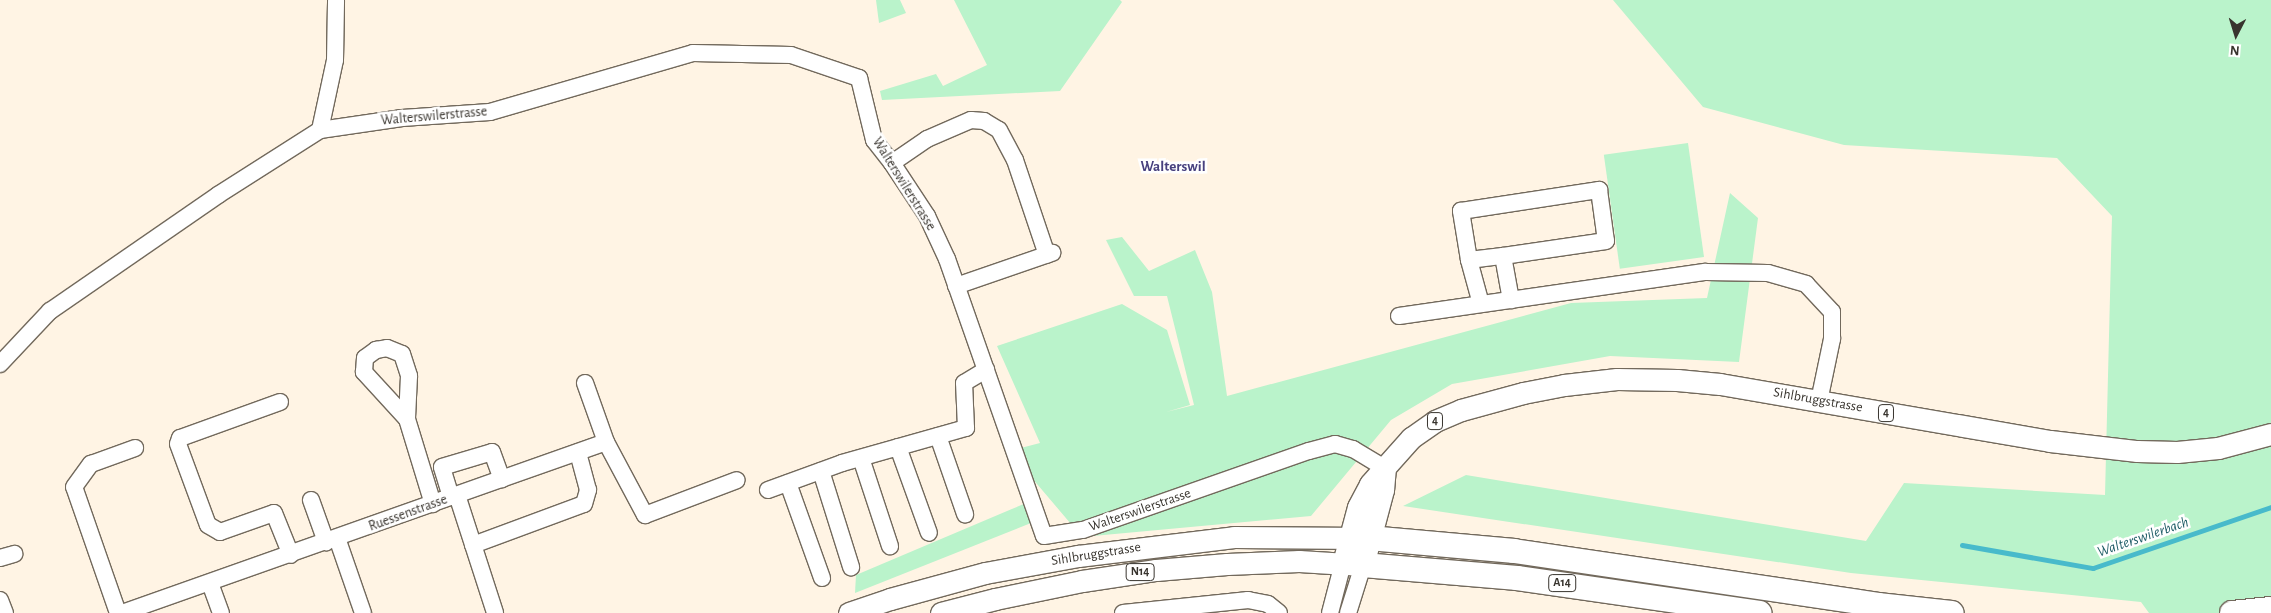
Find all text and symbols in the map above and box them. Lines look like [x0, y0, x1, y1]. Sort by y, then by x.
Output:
north arrow [2211, 10, 2261, 60]
text: N [2229, 43, 2240, 57]
street label: Walterswilerstrasse [380, 103, 488, 129]
street label: Walterswilerstrasse [869, 134, 939, 234]
district label: Walterswil [1140, 158, 1206, 176]
street label: Sihlbruggstrasse [1772, 384, 1864, 416]
road number: 4 [1877, 403, 1895, 422]
road number: 4 [1426, 412, 1444, 431]
street label: Walterswilerstrasse [1087, 485, 1193, 535]
street label: Ruessenstrasse [366, 491, 450, 535]
water label: Walterswilerbach [2095, 513, 2191, 561]
street label: Sihlbruggstrasse [1050, 539, 1142, 569]
road number: N14 [1125, 562, 1155, 582]
road number: A14 [1547, 574, 1577, 592]

